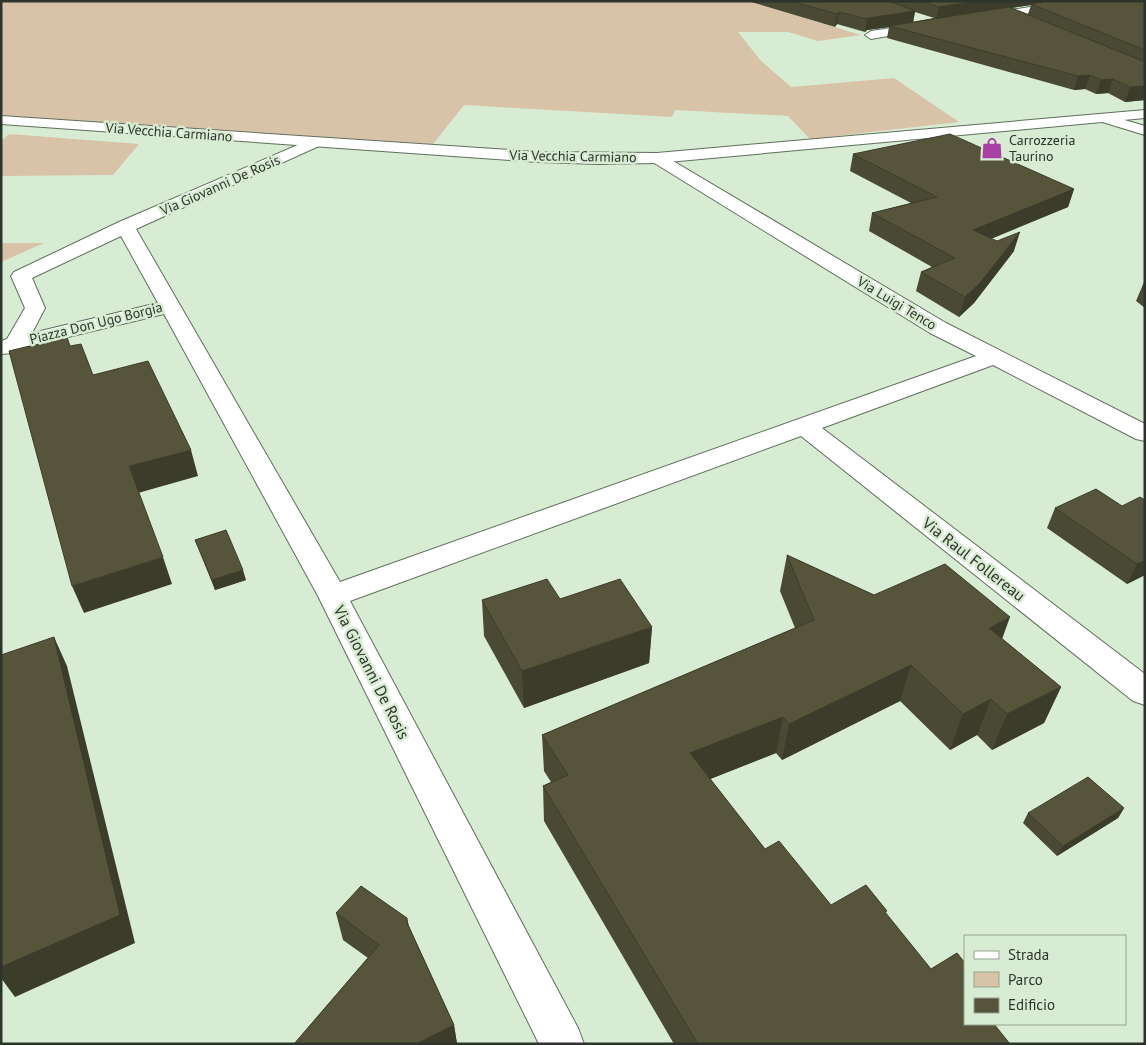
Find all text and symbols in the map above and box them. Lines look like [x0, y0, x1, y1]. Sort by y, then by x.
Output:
street label: Via Vecchia Carmiano [104, 119, 233, 145]
place label: Carrozzeria Taurino [1009, 131, 1075, 165]
shop icon: Carrozzeria Taurino [979, 135, 1005, 161]
street label: Via Vecchia Carmiano [508, 146, 637, 166]
street label: Via Giovanni De Rosis [156, 150, 283, 220]
street label: Via Luigi Tenco [853, 272, 940, 334]
street label: Piazza Don Ugo Borgia [28, 298, 164, 348]
street label: Via Raul Follereau [918, 512, 1029, 605]
street label: Via Giovanni De Rosis [329, 601, 415, 743]
legend [964, 935, 1126, 1025]
text: Strada [1008, 945, 1049, 964]
text: Parco [1008, 970, 1043, 989]
text: Edificio [1008, 995, 1055, 1014]

